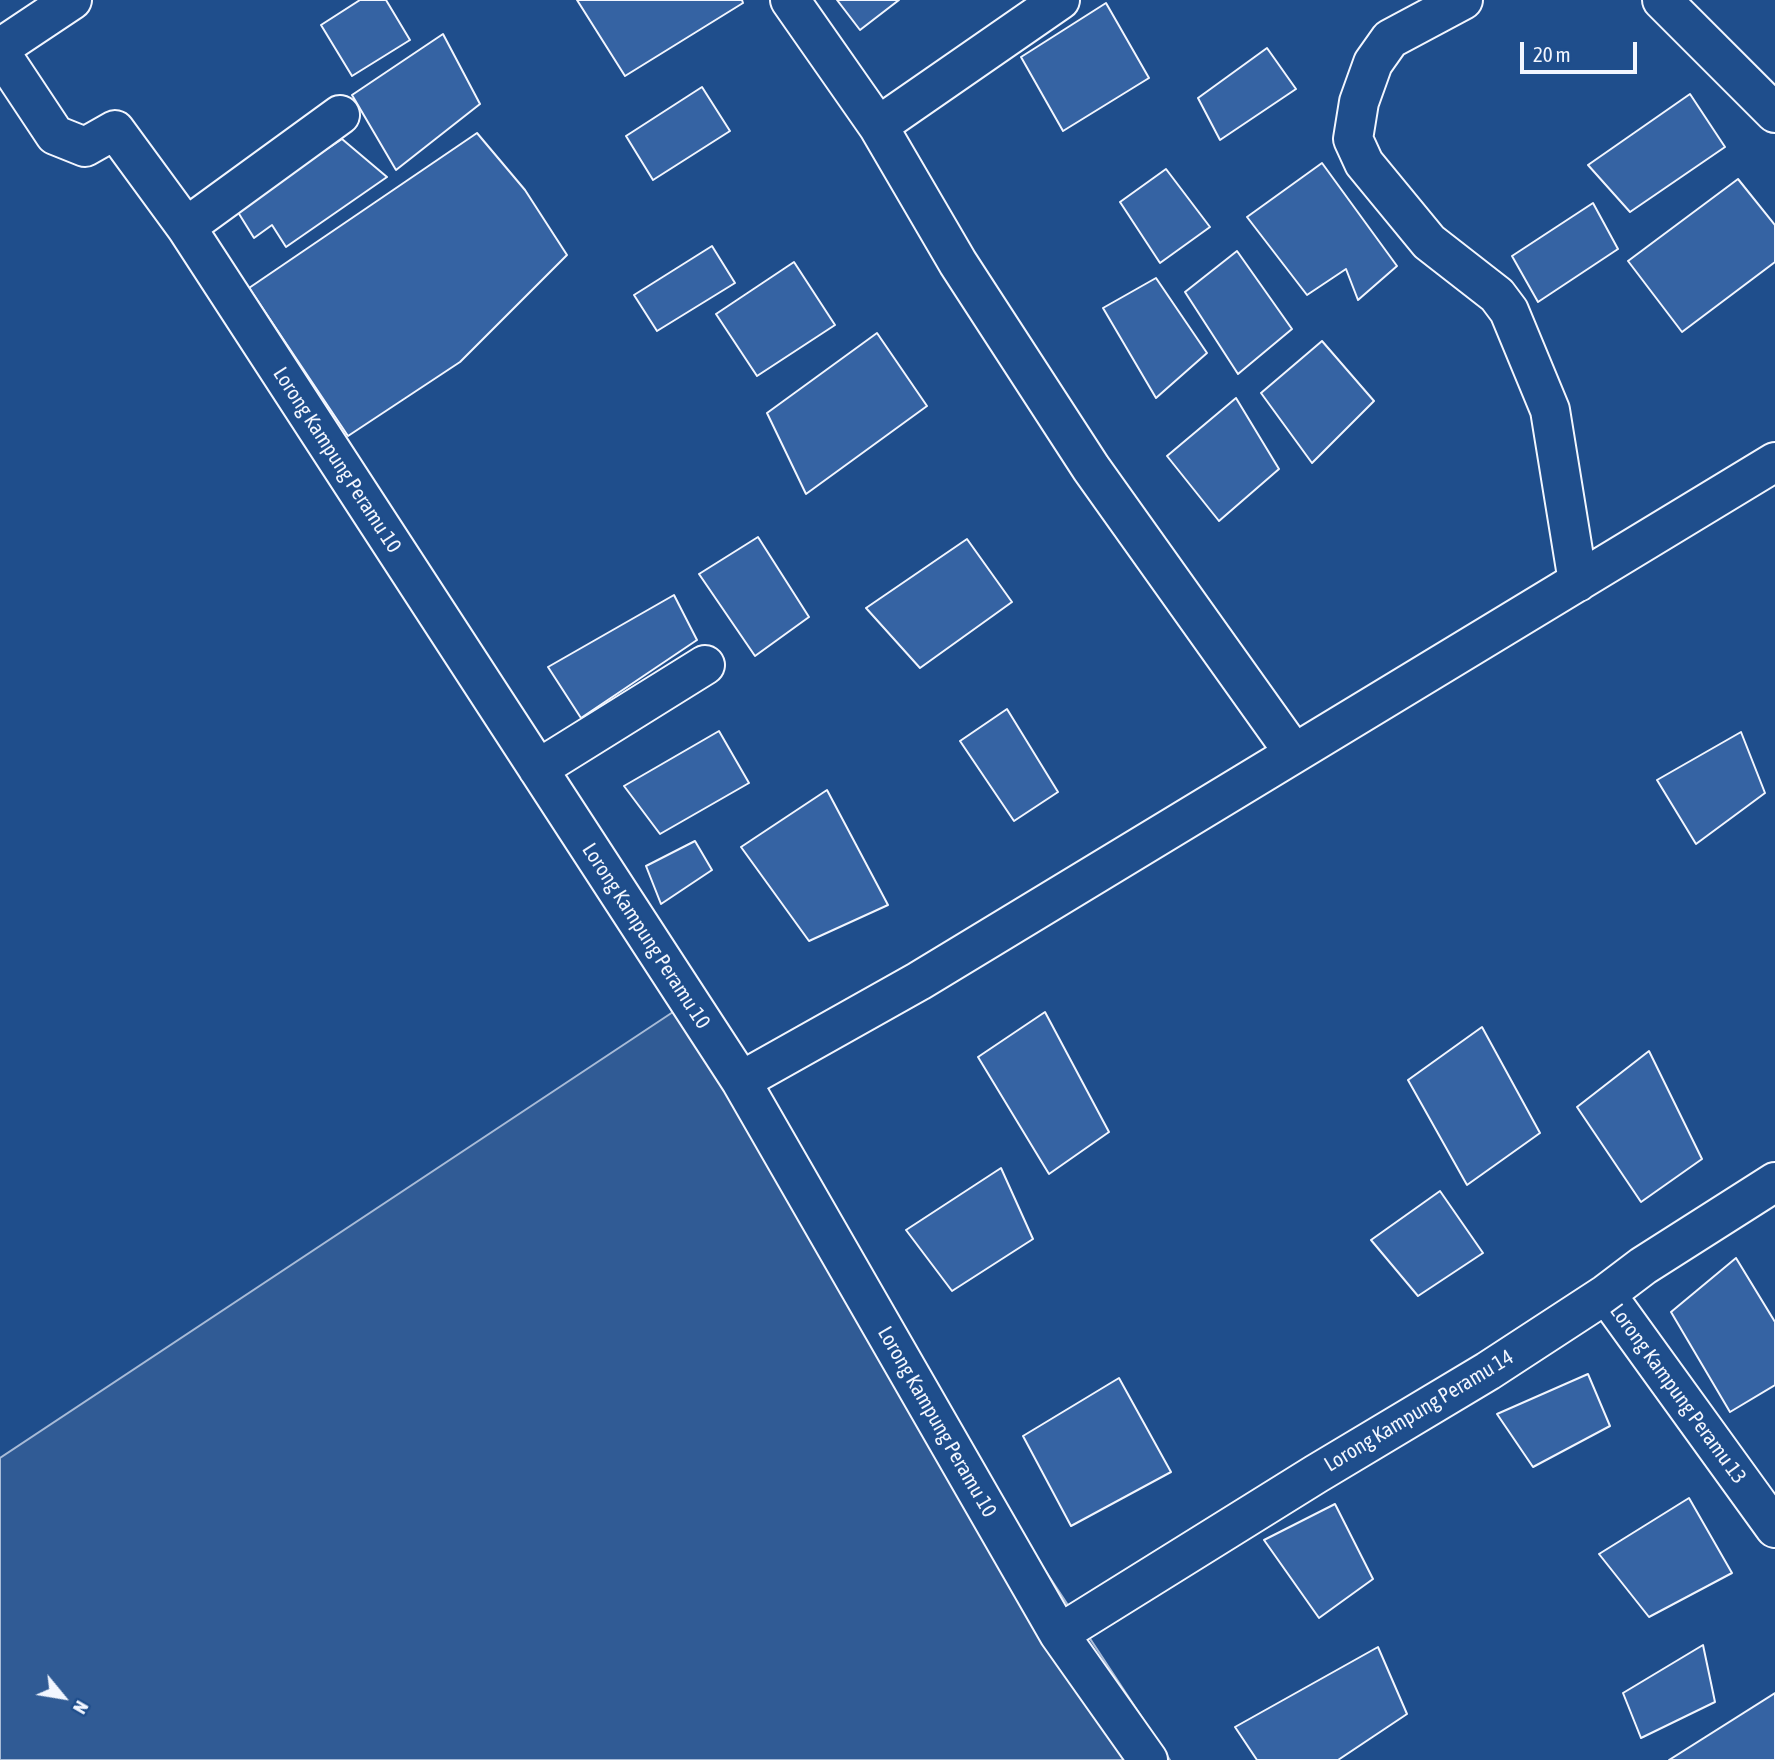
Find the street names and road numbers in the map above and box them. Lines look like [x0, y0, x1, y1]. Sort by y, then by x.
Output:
street label: Lorong Kampung Peramu 10 [268, 363, 406, 557]
street label: Lorong Kampung Peramu 10 [577, 839, 715, 1033]
street label: Lorong Kampung Peramu 13 [1604, 1299, 1752, 1489]
street label: Lorong Kampung Peramu 10 [872, 1322, 1002, 1522]
street label: Lorong Kampung Peramu 14 [1320, 1345, 1518, 1477]

